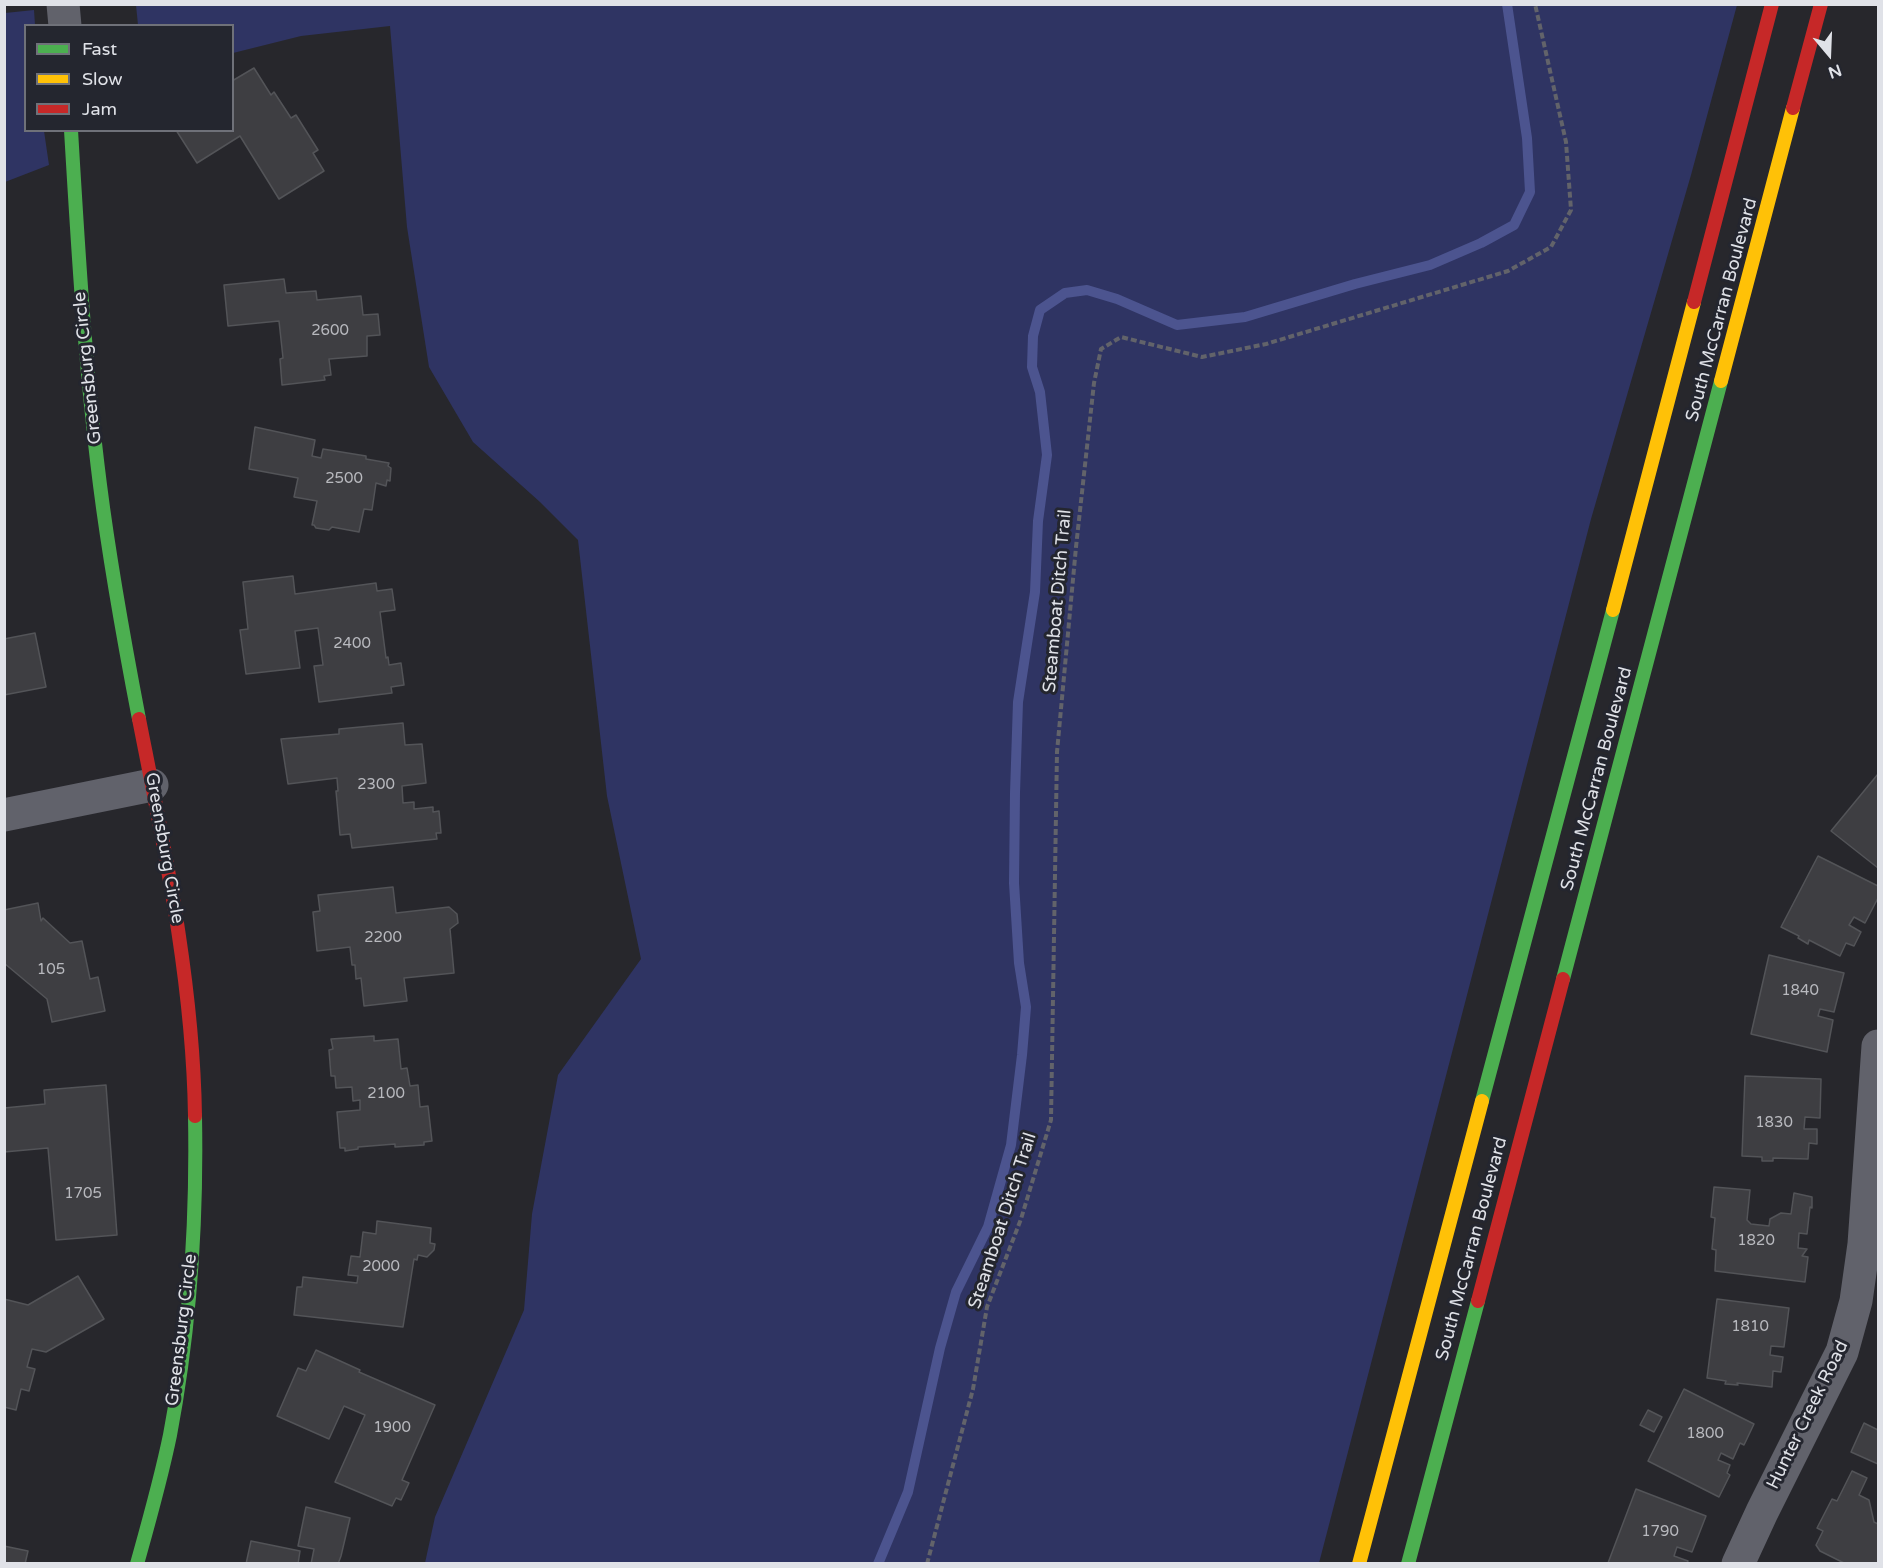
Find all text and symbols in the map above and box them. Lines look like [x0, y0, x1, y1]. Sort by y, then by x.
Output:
legend [24, 24, 234, 132]
north arrow [1799, 24, 1859, 84]
text: Fast [82, 38, 117, 60]
text: N [1826, 59, 1844, 83]
text: Slow [82, 68, 123, 90]
text: Jam [82, 98, 117, 120]
street label: South McCarran Boulevard [1682, 196, 1762, 424]
street label: Greensburg Circle [69, 291, 107, 445]
house number: 2600 [311, 322, 349, 340]
house number: 2500 [325, 470, 363, 488]
street label: Steamboat Ditch Trail [1039, 509, 1077, 693]
house number: 2400 [333, 635, 371, 653]
street label: South McCarran Boulevard [1557, 665, 1637, 893]
street label: Greensburg Circle [140, 771, 188, 925]
house number: 2300 [357, 776, 395, 794]
house number: 2200 [364, 929, 402, 947]
house number: 105 [37, 961, 65, 979]
house number: 1840 [1781, 982, 1819, 1000]
house number: 2100 [367, 1085, 405, 1103]
house number: 1830 [1755, 1114, 1793, 1132]
street label: Steamboat Ditch Trail [964, 1130, 1042, 1312]
street label: South McCarran Boulevard [1432, 1135, 1512, 1363]
house number: 1705 [64, 1185, 102, 1203]
house number: 1820 [1737, 1232, 1775, 1250]
street label: Greensburg Circle [162, 1253, 202, 1407]
house number: 2000 [362, 1258, 400, 1276]
house number: 1810 [1731, 1318, 1769, 1336]
street label: Hunter Creek Road [1763, 1337, 1853, 1493]
house number: 1900 [373, 1419, 411, 1437]
house number: 1800 [1686, 1425, 1724, 1443]
house number: 1790 [1641, 1523, 1679, 1541]

